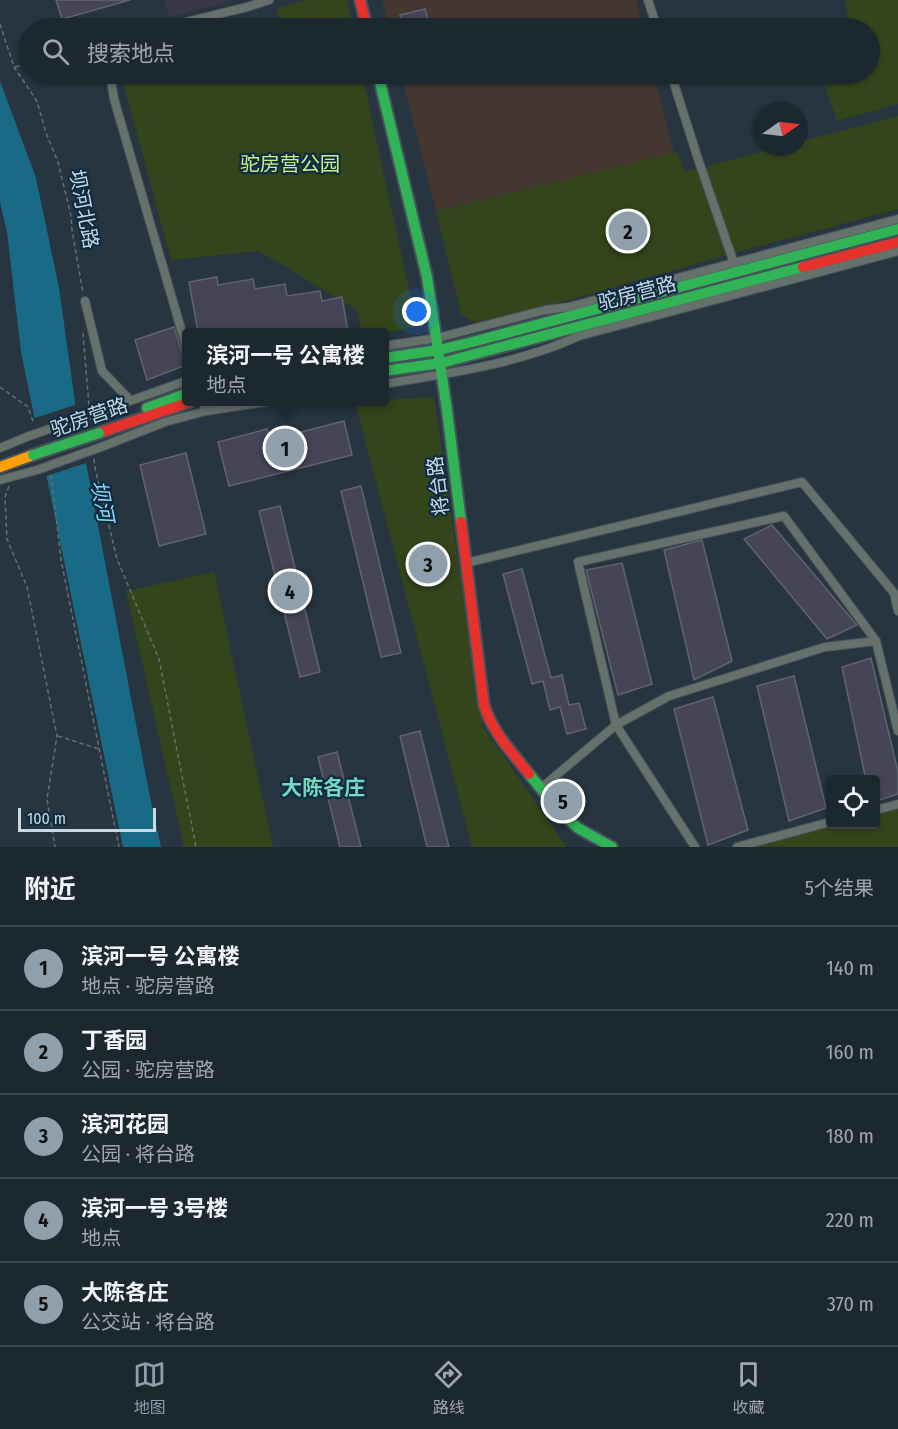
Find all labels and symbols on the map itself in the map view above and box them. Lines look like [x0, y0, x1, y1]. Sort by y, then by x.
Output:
north arrow [754, 102, 808, 156]
park label: 驼房营公园 [240, 152, 340, 176]
street label: 坝河北路 [65, 167, 103, 251]
pin: 2 [608, 208, 648, 254]
street label: 驼房营路 [595, 271, 679, 315]
your location [402, 297, 431, 326]
street label: 驼房营路 [47, 393, 131, 441]
pin: 1 [266, 426, 304, 470]
street label: 将台路 [422, 455, 454, 517]
water label: 坝河 [85, 478, 120, 528]
pin: 3 [408, 542, 448, 586]
pin: 4 [270, 568, 310, 614]
district label: 大陈各庄 [281, 775, 365, 801]
pin: 5 [544, 778, 582, 824]
scale bar [18, 805, 156, 832]

